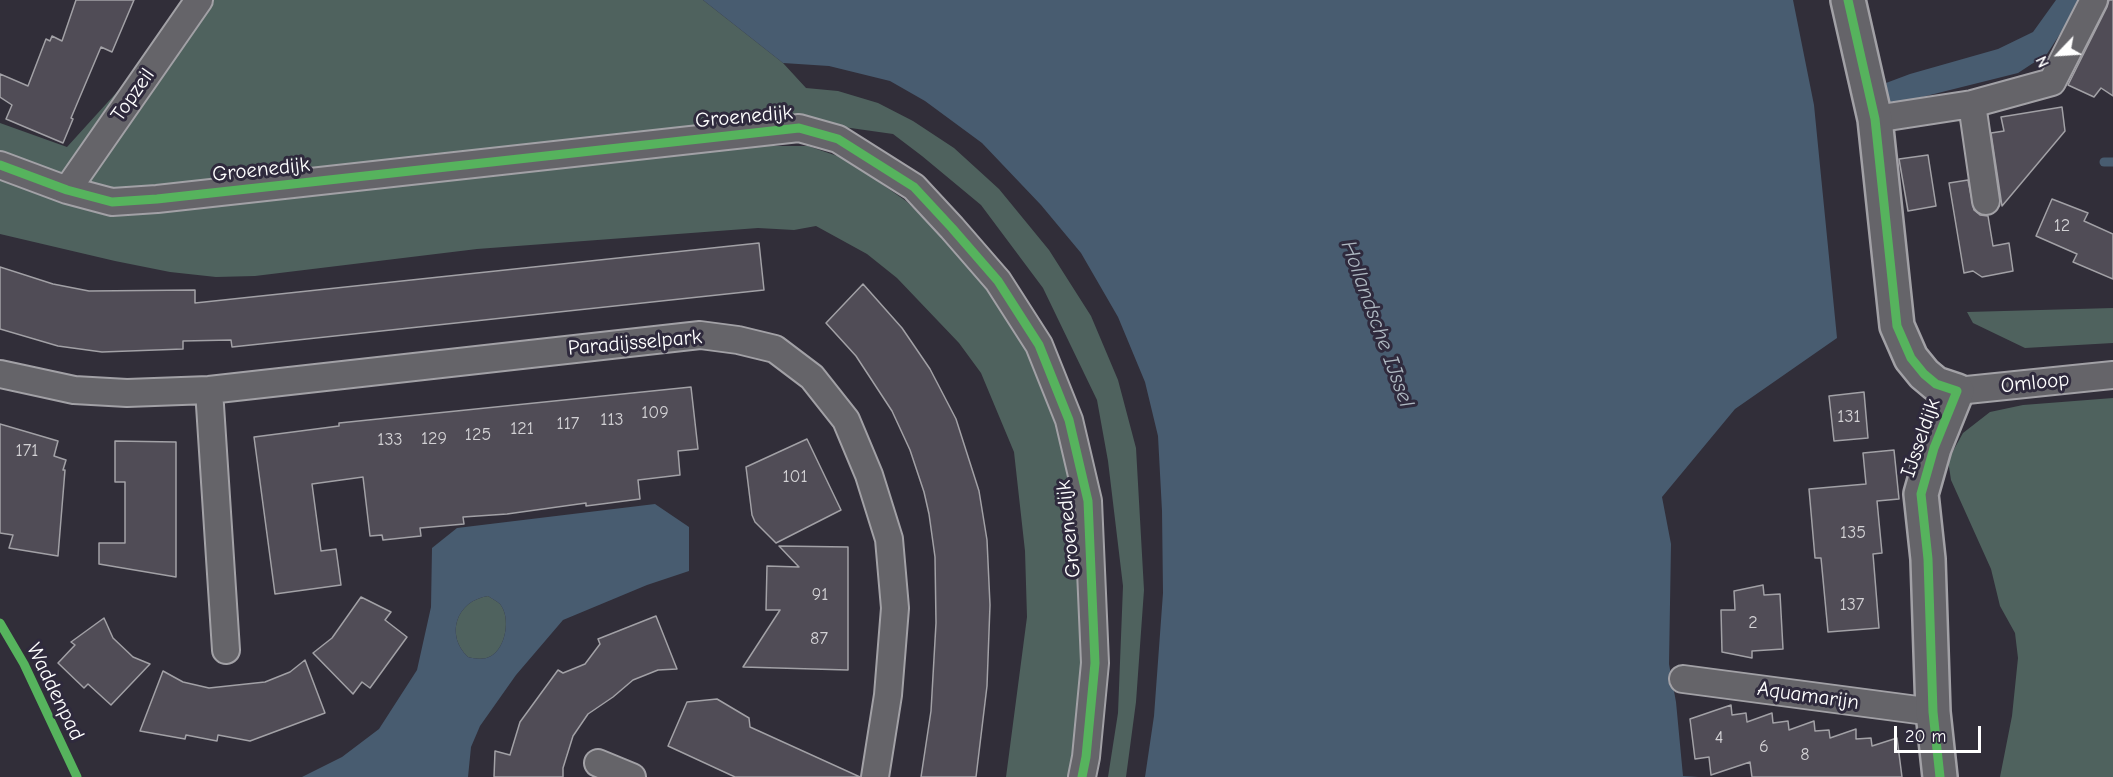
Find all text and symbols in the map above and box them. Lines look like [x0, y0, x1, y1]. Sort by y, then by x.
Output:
north arrow [2029, 24, 2089, 84]
text: N [2032, 53, 2053, 70]
street label: Topzeil [106, 64, 160, 126]
street label: Groenedijk [694, 100, 794, 134]
street label: Groenedijk [211, 152, 311, 188]
house number: 12 [2054, 215, 2070, 237]
water label: Hollandsche IJssel [1335, 237, 1419, 411]
street label: Paradijsselpark [567, 325, 703, 361]
street label: Omloop [1999, 367, 2071, 399]
street label: IJsseldijk [1896, 395, 1946, 481]
house number: 109 [641, 402, 669, 424]
house number: 131 [1837, 406, 1861, 428]
house number: 113 [600, 409, 624, 431]
house number: 117 [557, 413, 579, 435]
house number: 121 [510, 418, 534, 440]
house number: 125 [465, 424, 491, 446]
house number: 129 [421, 428, 447, 450]
house number: 133 [377, 429, 403, 451]
house number: 171 [16, 440, 38, 462]
house number: 101 [782, 466, 808, 488]
street label: Groenedijk [1051, 479, 1087, 579]
house number: 135 [1840, 522, 1866, 544]
house number: 91 [812, 584, 828, 606]
house number: 137 [1840, 594, 1864, 616]
house number: 2 [1748, 612, 1758, 634]
house number: 87 [810, 628, 828, 650]
street label: Waddenpad [21, 639, 89, 745]
street label: Aquamarijn [1756, 676, 1860, 716]
scale bar [1897, 714, 1984, 752]
text: 20 m [1905, 726, 1946, 747]
house number: 4 [1715, 727, 1723, 749]
house number: 6 [1759, 736, 1769, 758]
house number: 8 [1800, 744, 1810, 766]

